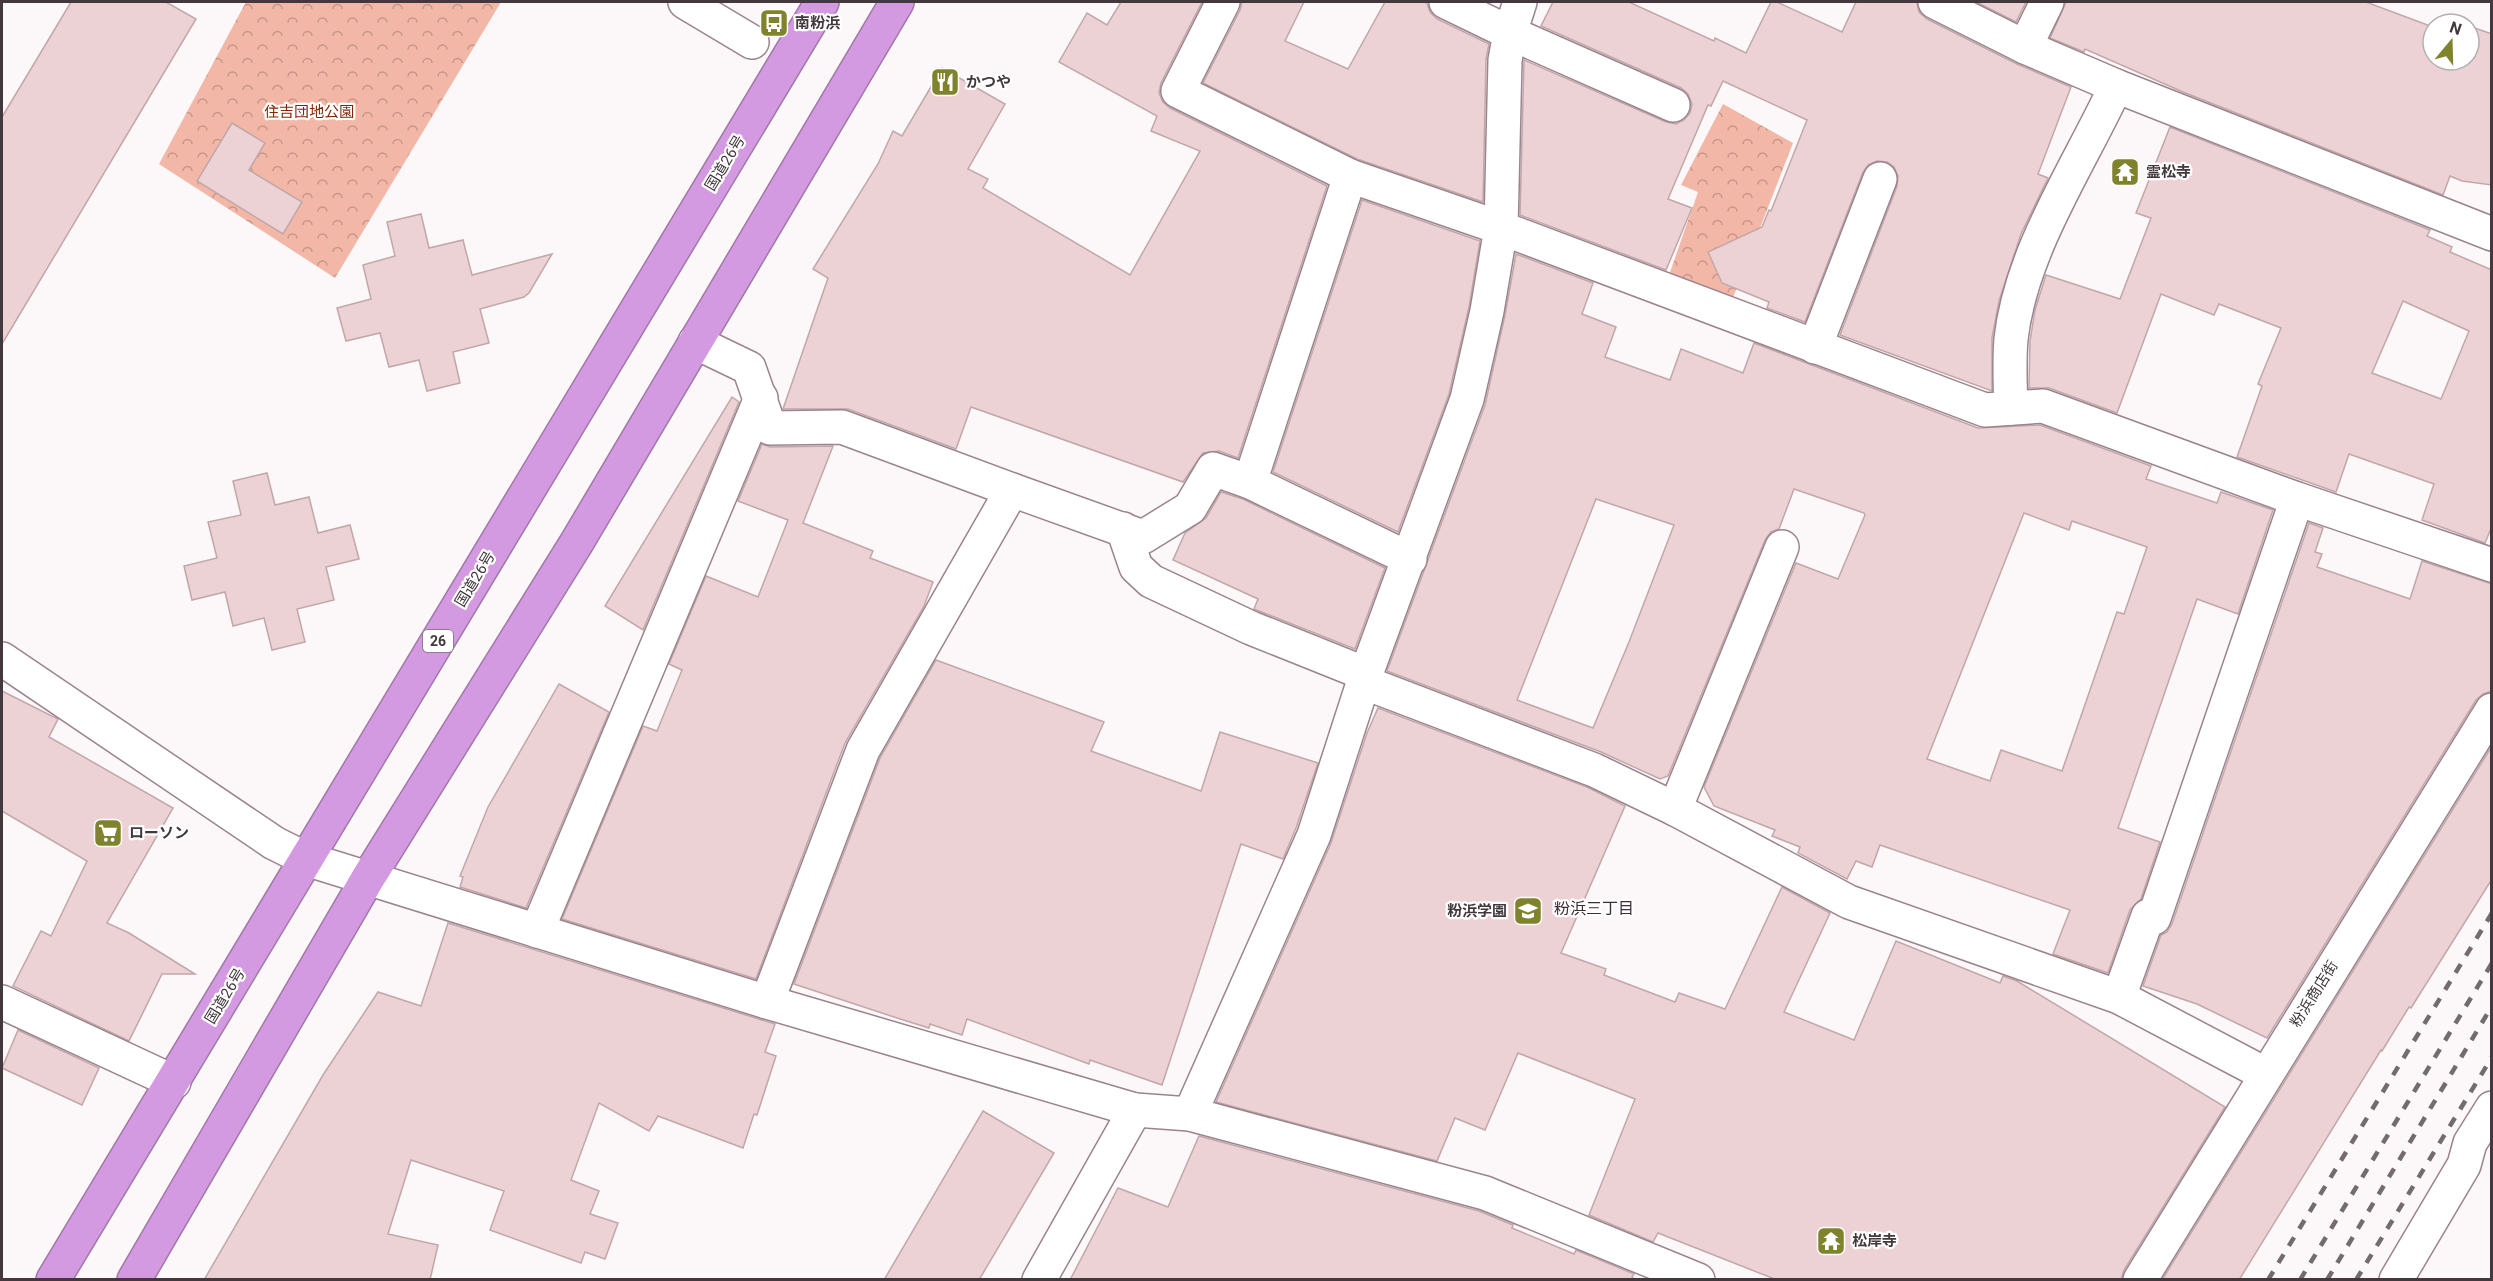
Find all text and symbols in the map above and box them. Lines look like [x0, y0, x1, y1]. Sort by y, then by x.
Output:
bus stop icon: 南粉浜 [758, 7, 790, 39]
north arrow [2421, 12, 2481, 72]
place label: 南粉浜 [795, 14, 841, 32]
text: N [2447, 17, 2464, 39]
restaurant icon: かつや [929, 66, 961, 98]
place label: かつや [966, 73, 1011, 91]
park label: 住吉団地公園 [264, 103, 354, 121]
street label: 国道26号 [701, 132, 749, 194]
temple icon: 霊松寺 [2109, 156, 2141, 188]
place label: 霊松寺 [2146, 163, 2191, 181]
street label: 国道26号 [451, 548, 499, 610]
road number: 26 [423, 630, 453, 652]
supermarket icon: ローソン [92, 817, 124, 849]
place label: ローソン [129, 824, 189, 842]
school or university icon: 粉浜学園 [1512, 895, 1544, 927]
district label: 粉浜三丁目 [1554, 899, 1634, 918]
place label: 粉浜学園 [1447, 902, 1507, 920]
street label: 粉浜商店街 [2286, 957, 2342, 1031]
street label: 国道26号 [201, 965, 249, 1027]
temple icon: 松岸寺 [1815, 1225, 1847, 1257]
place label: 松岸寺 [1852, 1232, 1897, 1250]

